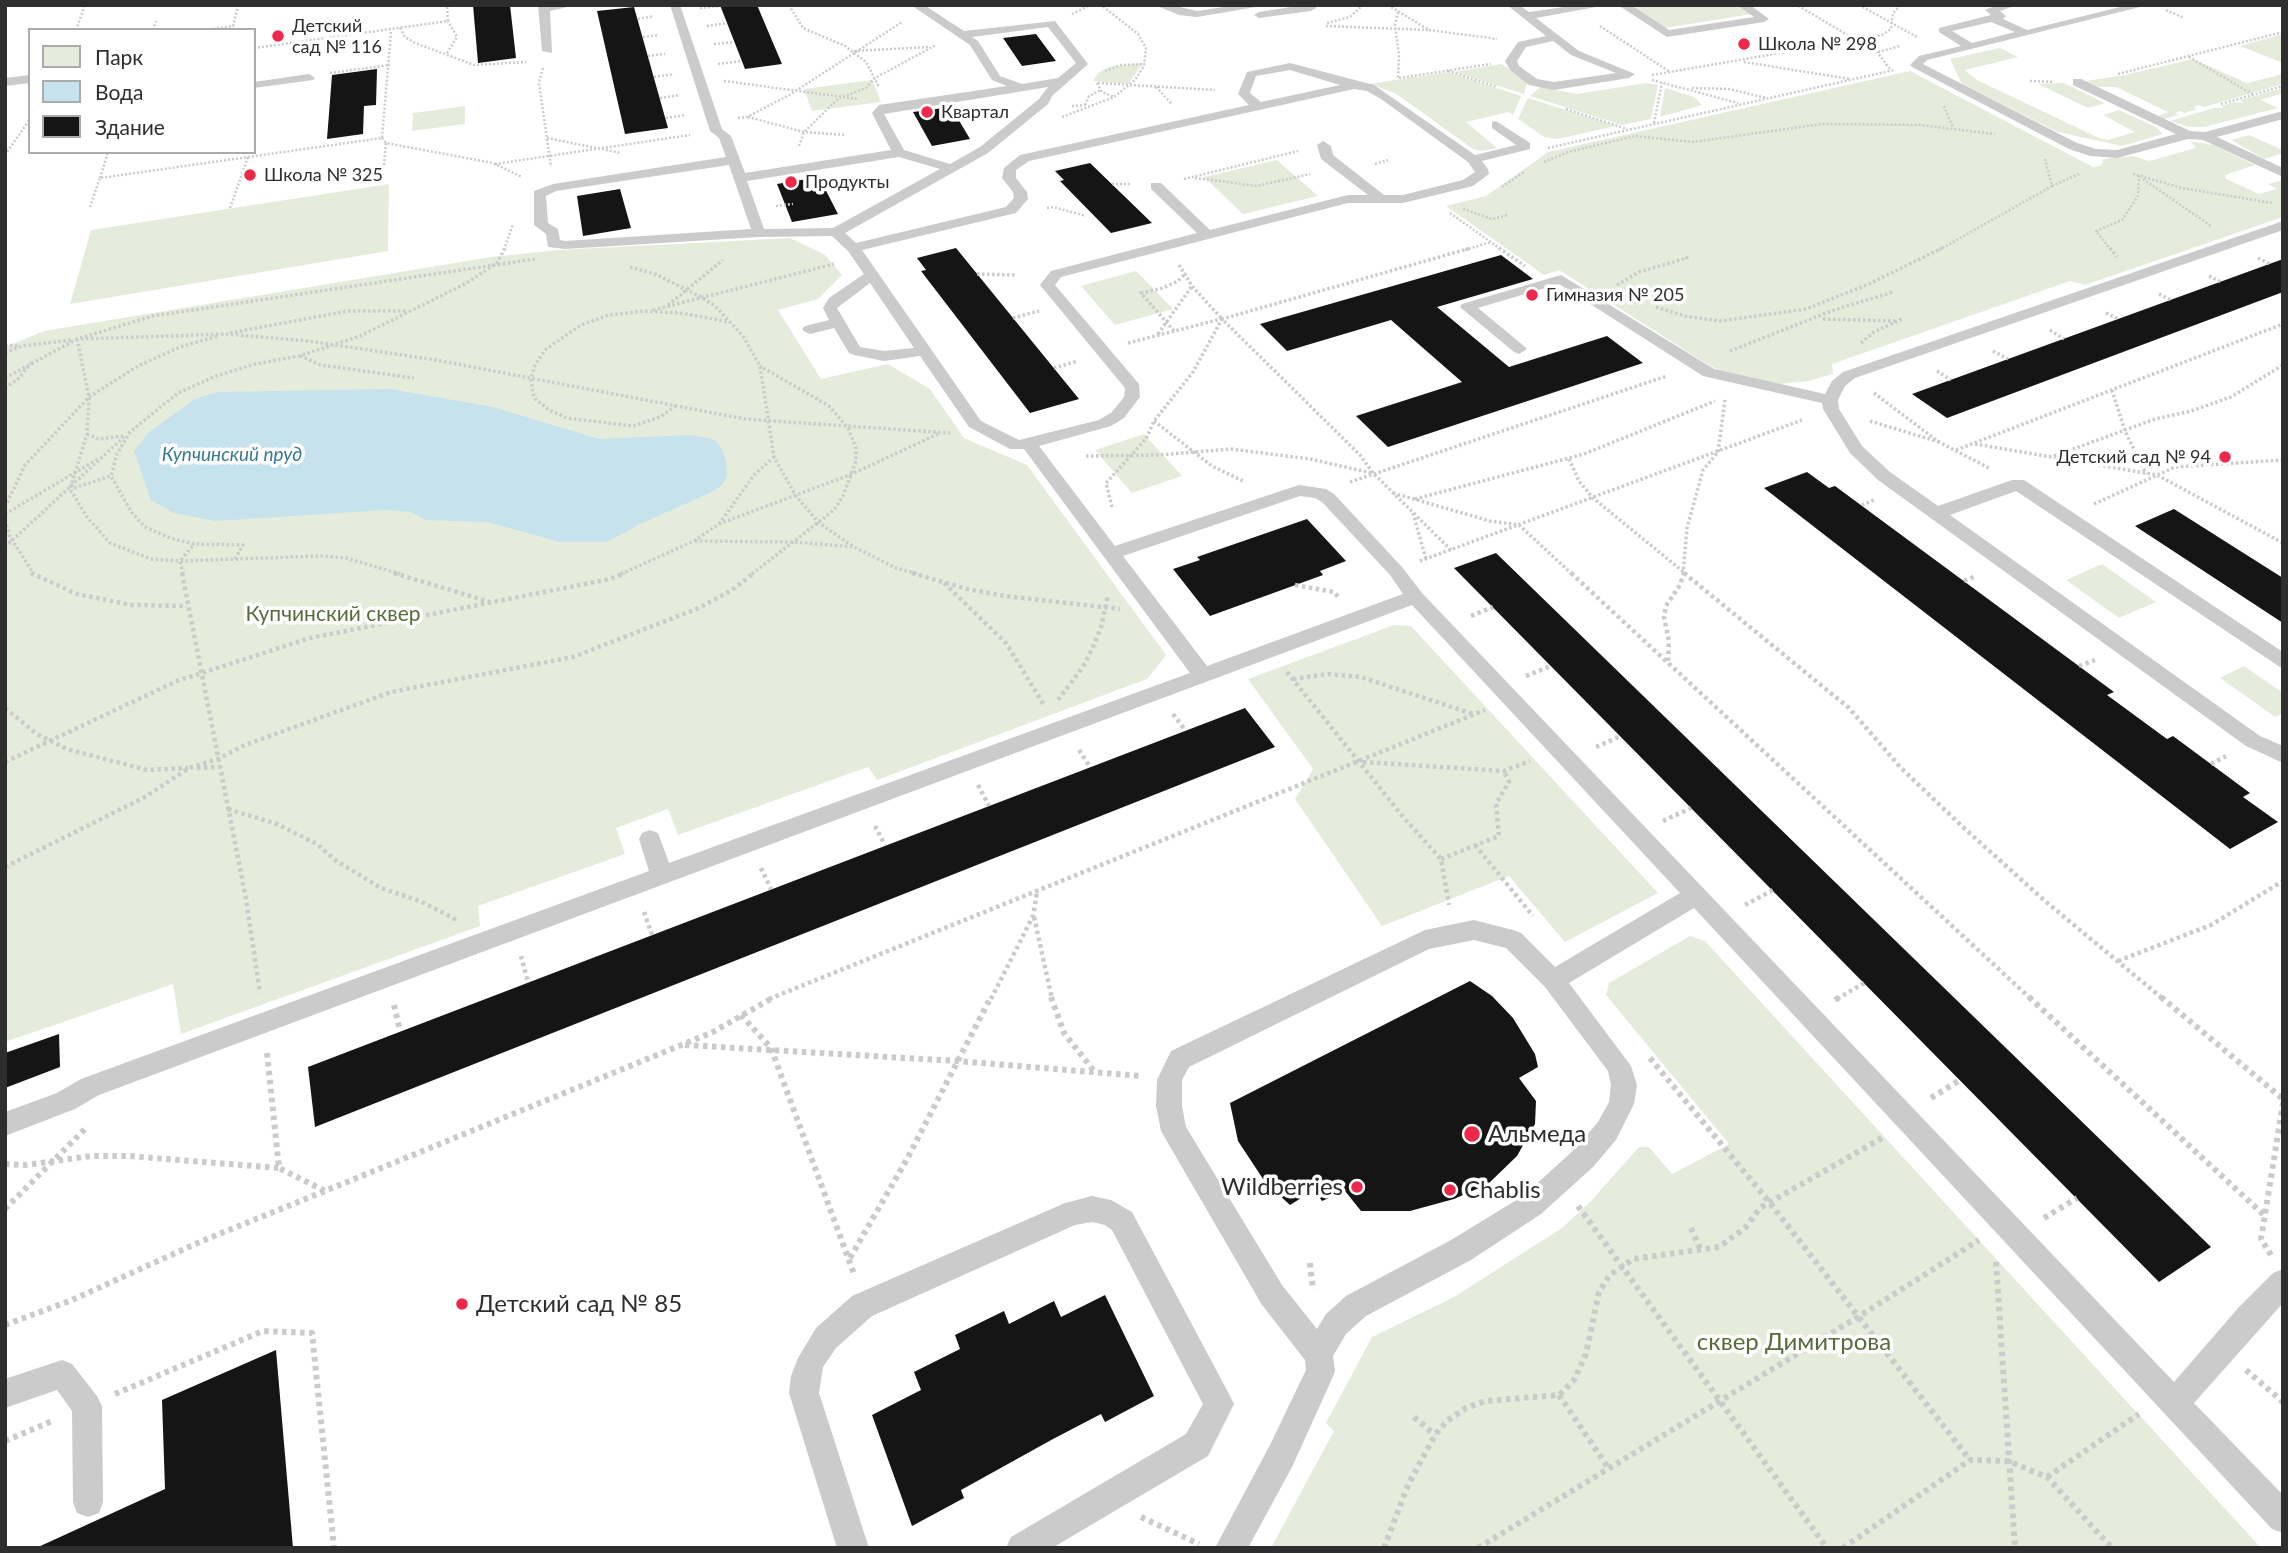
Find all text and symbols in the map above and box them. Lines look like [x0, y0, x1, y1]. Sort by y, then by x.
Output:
place label: Детский сад № 116 [292, 15, 382, 58]
legend [28, 28, 256, 154]
marker: Детский сад № 116 [270, 28, 286, 44]
place label: Школа № 298 [1758, 33, 1877, 55]
marker: Школа № 298 [1736, 36, 1752, 52]
text: Парк [95, 44, 143, 69]
text: Вода [95, 79, 143, 104]
place label: Квартал [941, 101, 1009, 123]
marker: Квартал [919, 104, 935, 120]
text: Здание [95, 114, 165, 139]
place label: Школа № 325 [264, 164, 383, 186]
marker: Школа № 325 [242, 167, 258, 183]
place label: Продукты [805, 171, 889, 193]
marker: Продукты [783, 174, 799, 190]
place label: Гимназия № 205 [1546, 284, 1684, 306]
marker: Гимназия № 205 [1524, 287, 1540, 303]
water label: Купчинский пруд [162, 444, 302, 466]
place label: Детский сад № 94 [2056, 446, 2211, 468]
marker: Детский сад № 94 [2217, 449, 2233, 465]
park label: Купчинский сквер [246, 601, 420, 627]
place label: Альмеда [1488, 1120, 1586, 1148]
marker: Альмеда [1462, 1124, 1482, 1144]
place label: Wildberries [1221, 1173, 1343, 1201]
place label: Chablis [1464, 1176, 1541, 1204]
marker: Wildberries [1349, 1179, 1365, 1195]
marker: Chablis [1442, 1182, 1458, 1198]
place label: Детский сад № 85 [476, 1290, 682, 1318]
marker: Детский сад № 85 [454, 1296, 470, 1312]
park label: сквер Димитрова [1697, 1328, 1891, 1356]

